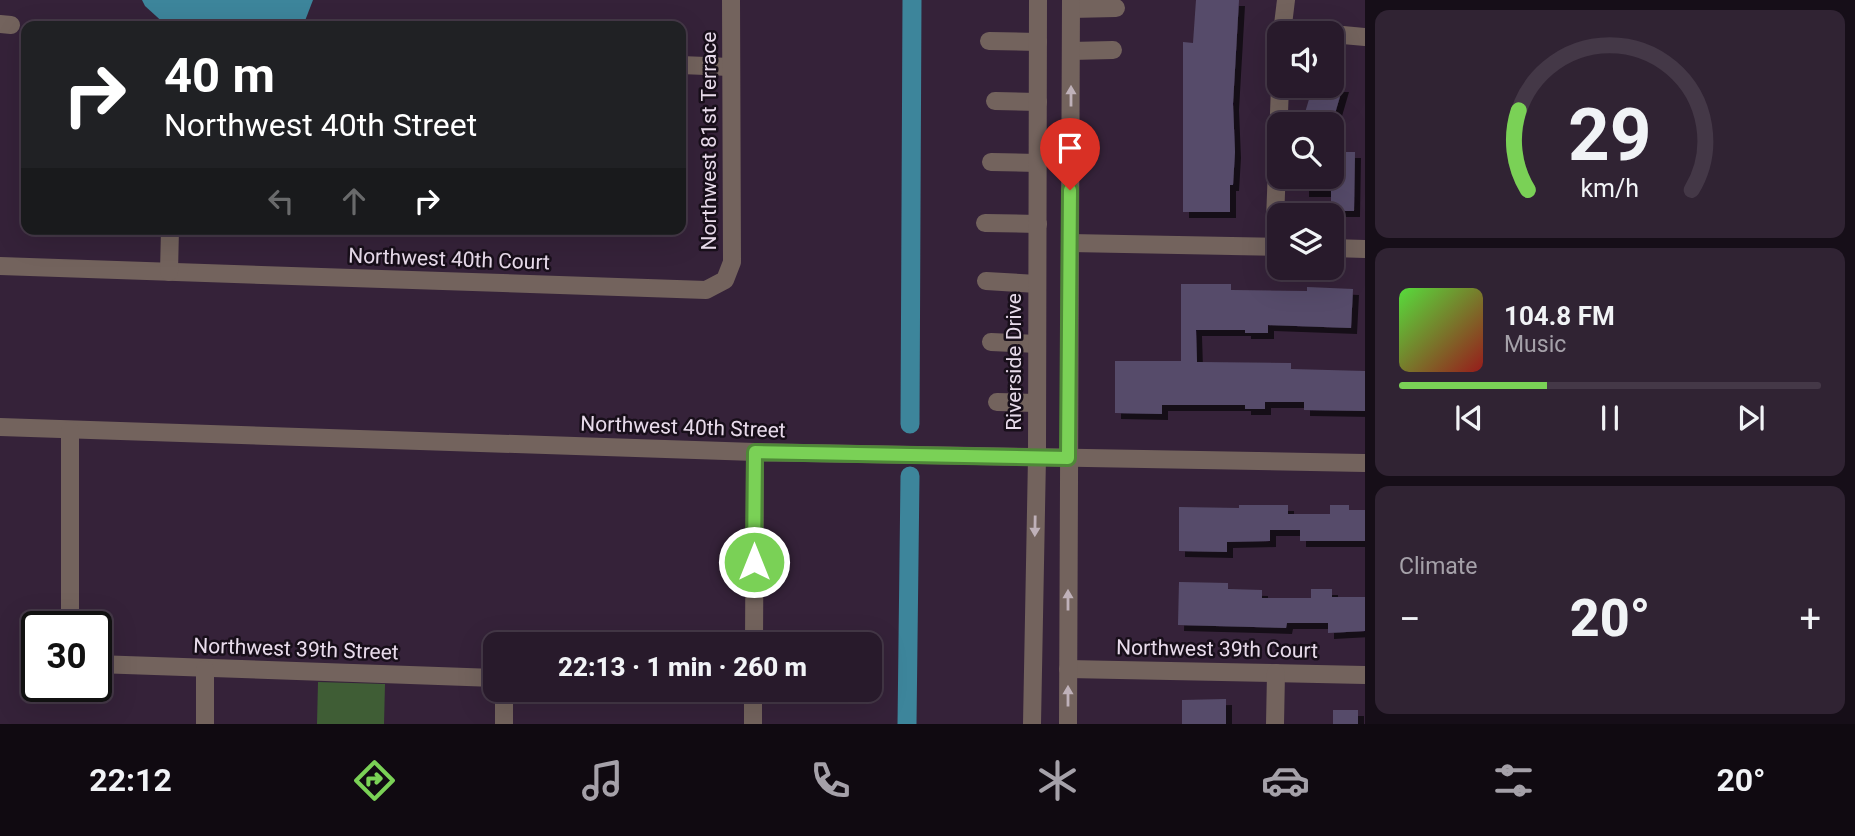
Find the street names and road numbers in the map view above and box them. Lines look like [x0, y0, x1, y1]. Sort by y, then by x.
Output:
street label: Northwest 81st Terrace [697, 32, 721, 251]
street label: Northwest 40th Court [348, 243, 550, 275]
street label: Riverside Drive [1002, 293, 1026, 431]
street label: Northwest 40th Street [580, 411, 786, 443]
street label: Northwest 39th Street [193, 633, 399, 665]
street label: Northwest 39th Court [1116, 635, 1318, 663]

